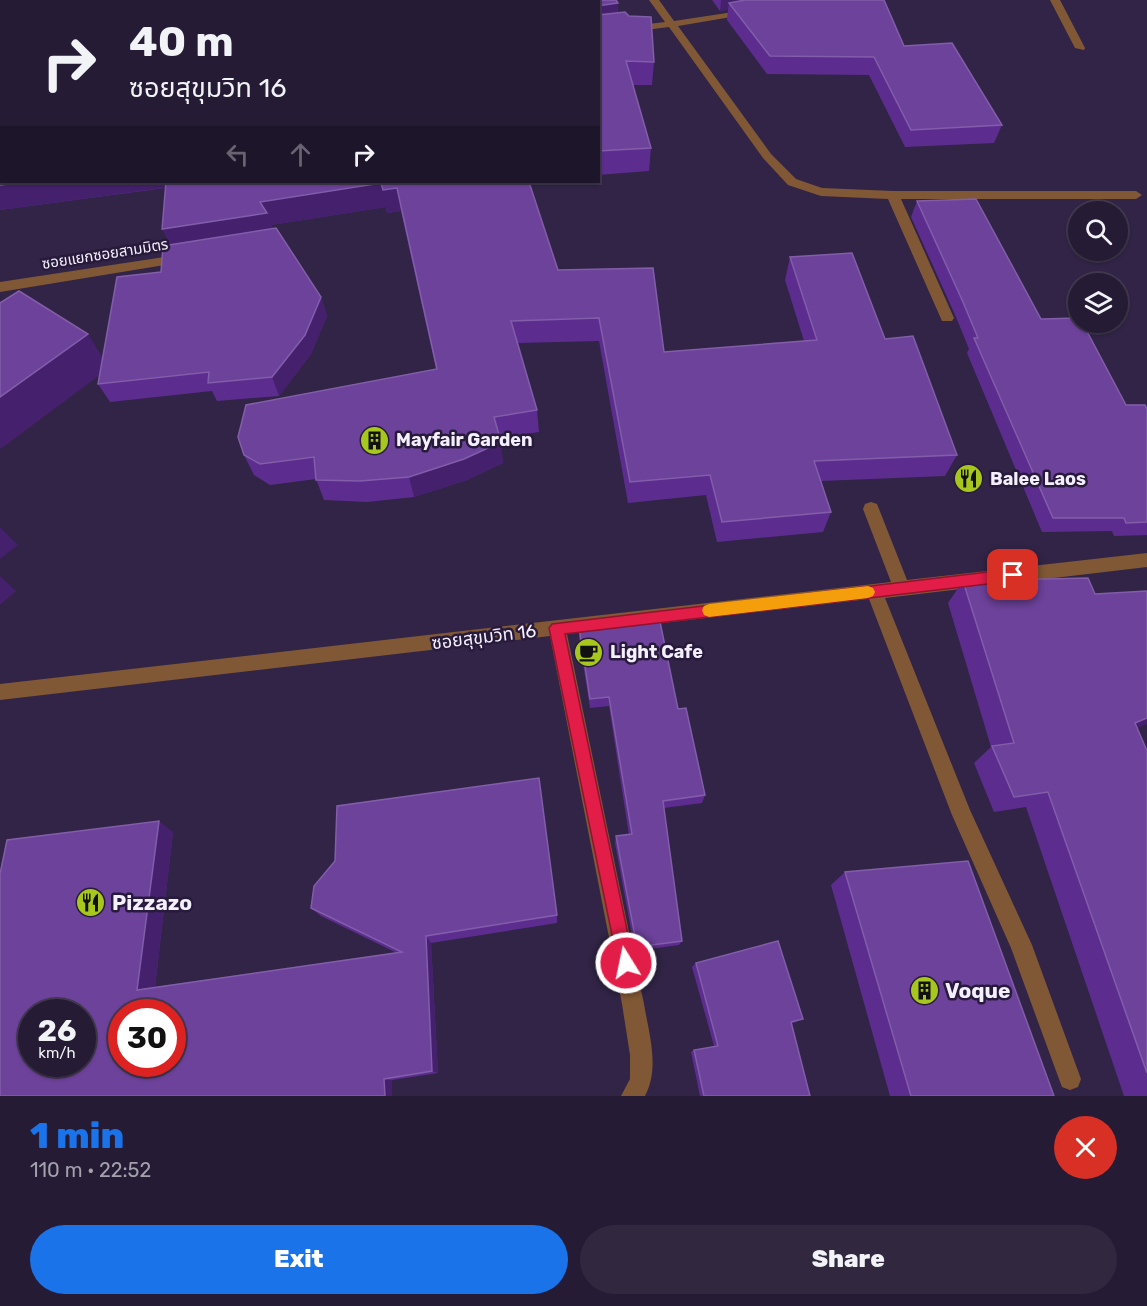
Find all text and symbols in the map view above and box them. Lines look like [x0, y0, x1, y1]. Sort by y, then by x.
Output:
text: 40 m [129, 17, 234, 67]
icon: right [30, 24, 108, 102]
text: ซอยสุขุมวิท 16 [129, 72, 287, 104]
icon: left [221, 138, 254, 171]
icon: ahead [284, 138, 317, 171]
icon: right [347, 138, 380, 171]
map controls [1068, 201, 1128, 333]
button: search [1068, 201, 1128, 261]
street label: ซอยแยกซอยสามมิตร [41, 235, 169, 273]
button: layers [1068, 273, 1128, 333]
building icon: Mayfair Garden [359, 424, 391, 456]
place label: Mayfair Garden [396, 429, 533, 451]
restaurant icon: Balee Laos [953, 463, 985, 495]
place label: Balee Laos [990, 468, 1086, 490]
pin [987, 549, 1038, 600]
icon: arrive [996, 558, 1029, 591]
street label: ซอยสุขุมวิท 16 [431, 620, 538, 654]
cafe icon: Light Cafe [573, 636, 605, 668]
place label: Light Cafe [610, 641, 703, 663]
restaurant icon: Pizzazo [75, 887, 107, 919]
place label: Pizzazo [112, 890, 192, 915]
position arrow [594, 931, 658, 995]
building icon: Voque [908, 975, 940, 1007]
place label: Voque [945, 978, 1010, 1003]
speed limit sign: 30 [108, 999, 186, 1077]
text: 26 [37, 1013, 77, 1049]
text: km/h [38, 1044, 76, 1062]
text: 1 min [30, 1114, 124, 1157]
button: close [1054, 1116, 1117, 1179]
text: 110 m · 22:52 [30, 1158, 151, 1182]
button: Exit [30, 1225, 568, 1294]
button: Share [580, 1225, 1117, 1294]

